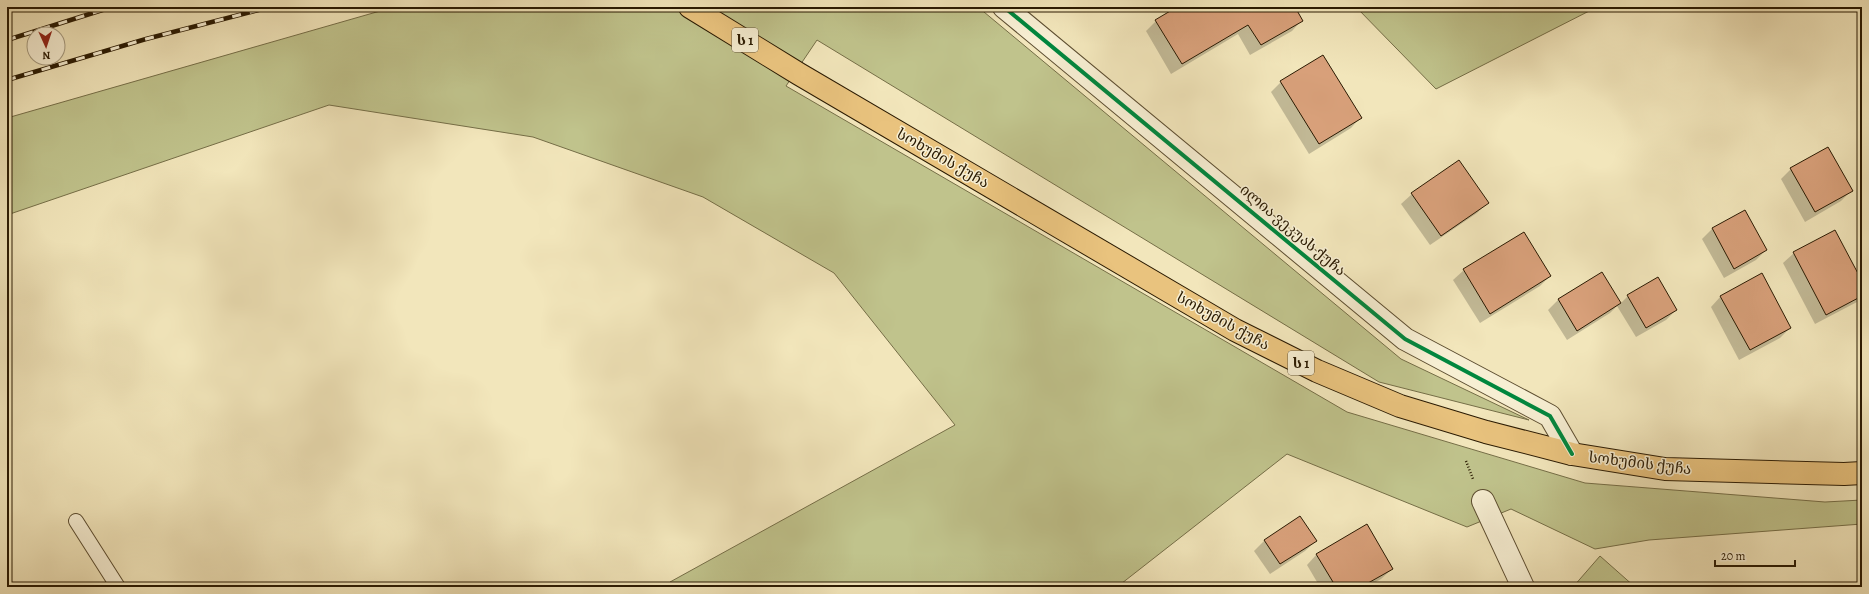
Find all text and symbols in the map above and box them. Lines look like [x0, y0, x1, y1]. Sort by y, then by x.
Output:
north arrow [26, 26, 66, 66]
road number: ს 1 [732, 28, 758, 52]
text: N [42, 48, 51, 63]
street label: სოხუმის ქუჩა [893, 123, 993, 193]
street label: ილია ვეკუას ქუჩა [1236, 180, 1350, 280]
street label: სოხუმის ქუჩა [1173, 287, 1273, 355]
road number: ს 1 [1288, 351, 1314, 375]
street label: სოხუმის ქუჩა [1587, 447, 1693, 479]
scale bar [1715, 542, 1795, 568]
text: 20 m [1721, 548, 1745, 564]

